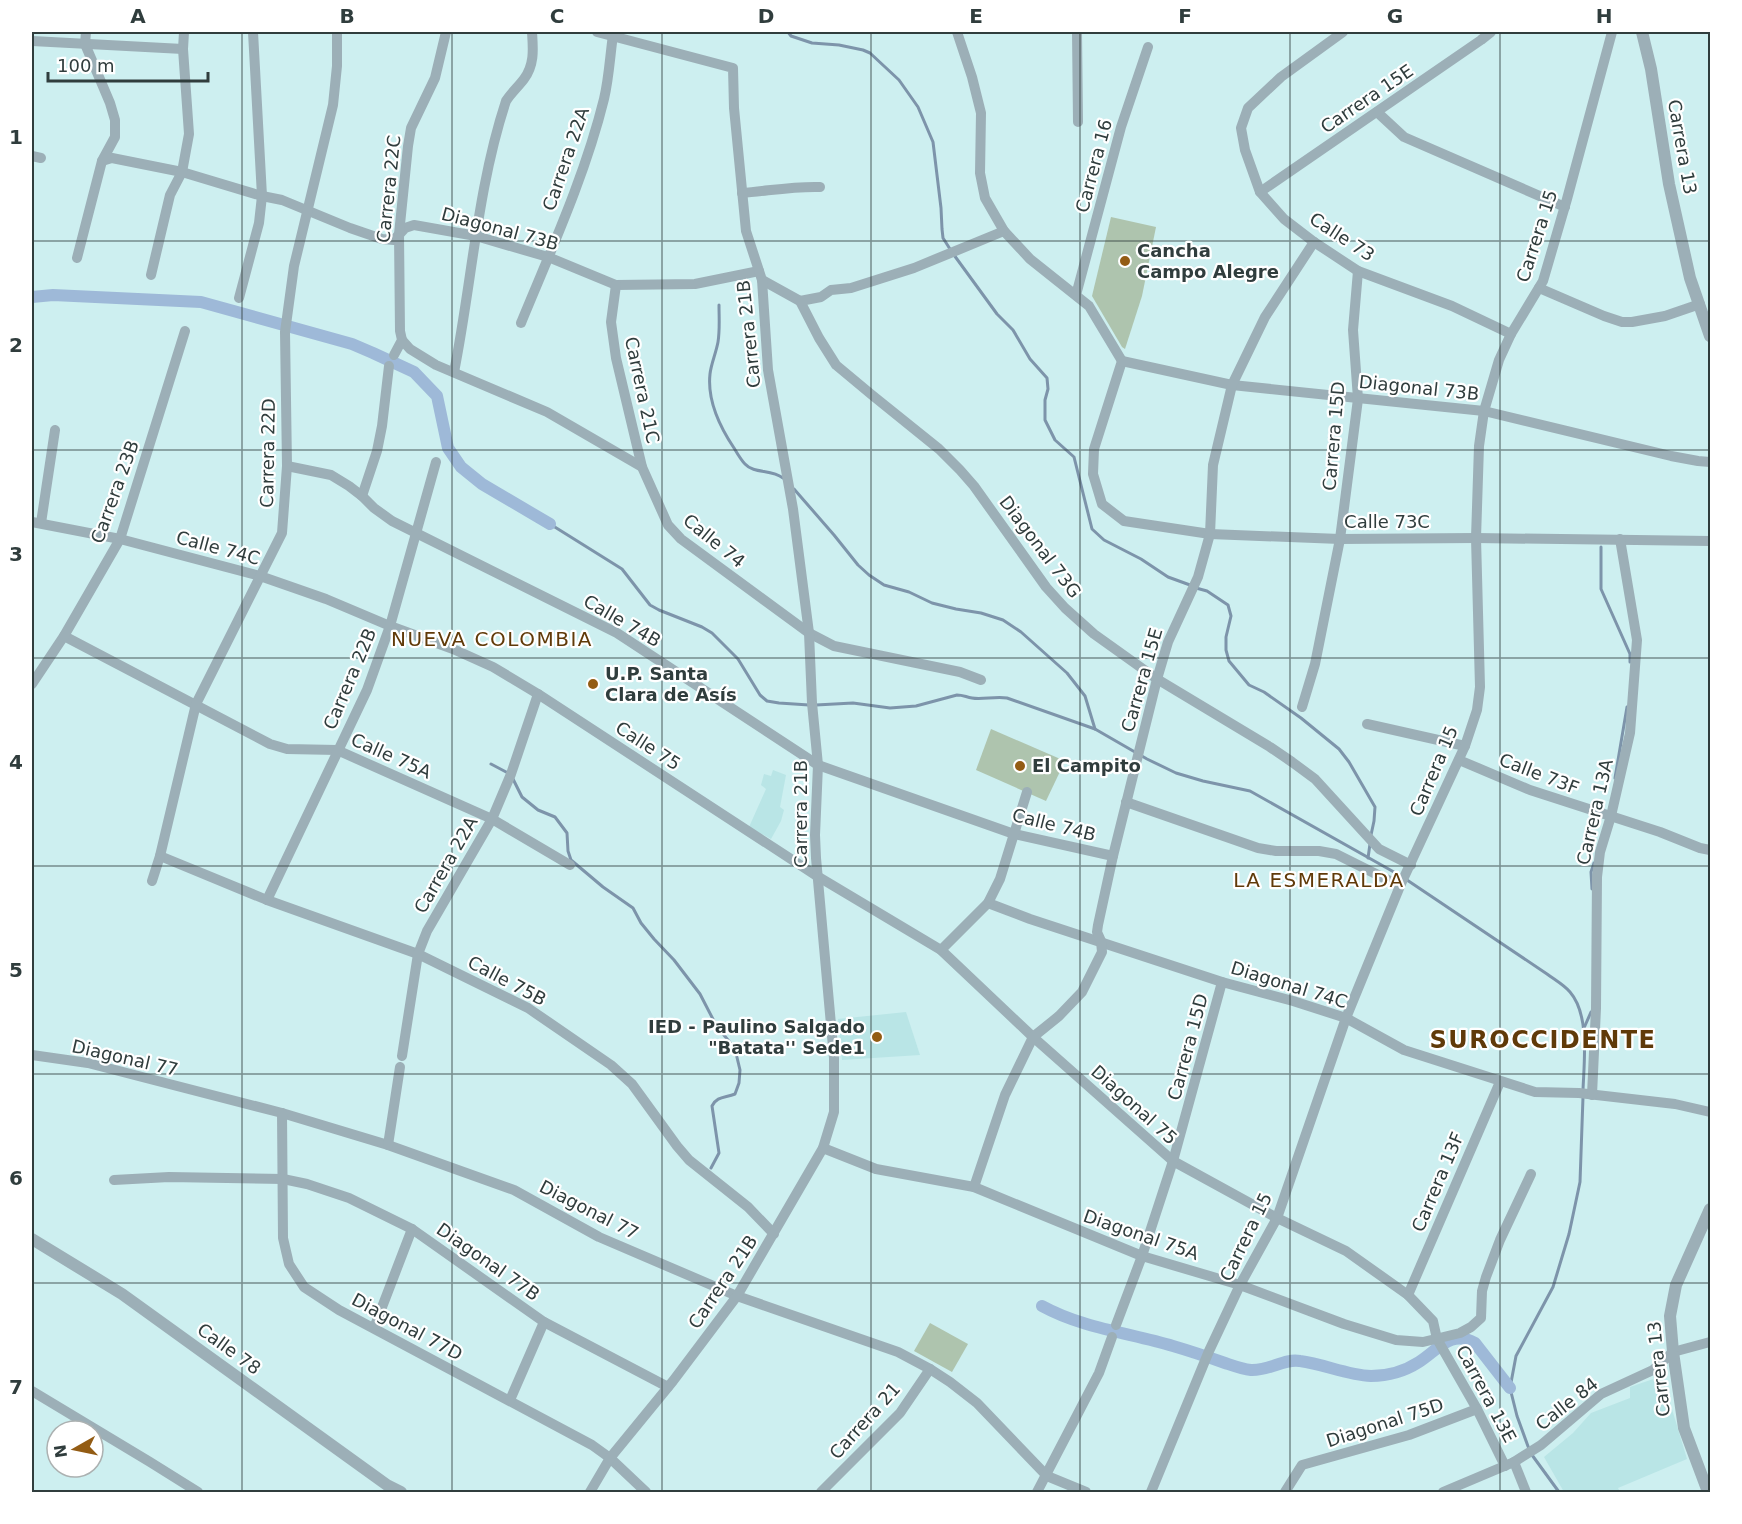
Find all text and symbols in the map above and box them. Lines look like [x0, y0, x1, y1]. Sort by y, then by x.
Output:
text: A [130, 4, 146, 28]
text: B [339, 4, 355, 28]
text: C [550, 4, 564, 28]
text: D [758, 4, 774, 28]
text: E [969, 4, 983, 28]
text: F [1178, 4, 1192, 28]
text: G [1387, 4, 1403, 28]
text: H [1596, 4, 1612, 28]
scale bar [48, 45, 208, 83]
text: 100 m [57, 55, 115, 76]
street label: Carrera 15E [1316, 60, 1417, 137]
street label: Carrera 13 [1664, 98, 1701, 196]
street label: Carrera 22A [538, 104, 593, 213]
street label: Carrera 16 [1071, 117, 1116, 215]
text: 1 [9, 125, 23, 149]
street label: Carrera 22C [372, 134, 405, 244]
street label: Carrera 15 [1512, 187, 1561, 285]
street label: Diagonal 73B [439, 203, 561, 254]
street label: Calle 73 [1306, 208, 1379, 265]
place label: Cancha Campo Alegre [1137, 240, 1279, 282]
marker: Cancha Campo Alegre [1118, 254, 1132, 268]
street label: Carrera 21B [732, 279, 765, 389]
text: 2 [9, 333, 23, 357]
street label: Carrera 21C [621, 335, 664, 445]
street label: Diagonal 73B [1358, 371, 1480, 404]
street label: Carrera 15D [1318, 380, 1349, 492]
street label: Carrera 22D [256, 398, 279, 508]
street label: Carrera 23B [86, 437, 143, 546]
street label: Diagonal 73G [995, 492, 1086, 602]
street label: Calle 74 [679, 509, 749, 572]
street label: Calle 73C [1344, 511, 1430, 532]
street label: Calle 74C [174, 526, 262, 569]
text: 3 [9, 542, 23, 566]
street label: Calle 74B [580, 590, 665, 651]
street label: Carrera 22B [319, 625, 380, 733]
street label: Carrera 15E [1117, 625, 1166, 734]
district label: NUEVA COLOMBIA [391, 627, 593, 651]
place label: U.P. Santa Clara de Asís [605, 663, 737, 705]
marker: U.P. Santa Clara de Asís [586, 677, 600, 691]
street label: Calle 75 [612, 717, 685, 774]
street label: Carrera 15 [1405, 723, 1462, 819]
street label: Calle 75A [348, 729, 435, 783]
street label: Calle 73F [1496, 749, 1582, 798]
text: 4 [9, 750, 23, 774]
place label: El Campito [1032, 755, 1141, 776]
street label: Carrera 13A [1572, 756, 1617, 867]
marker: El Campito [1013, 759, 1027, 773]
street label: Carrera 21B [790, 760, 811, 868]
street label: Calle 74B [1010, 804, 1098, 845]
street label: Carrera 22A [409, 812, 482, 917]
district label: LA ESMERALDA [1233, 868, 1405, 892]
street label: Calle 75B [464, 951, 550, 1010]
street label: Diagonal 74C [1228, 957, 1350, 1012]
text: 5 [9, 958, 23, 982]
street label: Carrera 15D [1163, 991, 1212, 1103]
place label: IED - Paulino Salgado "Batata'' Sede1 [648, 1016, 865, 1058]
district label: SUROCCIDENTE [1430, 1026, 1656, 1054]
marker: IED - Paulino Salgado "Batata'' Sede1 [870, 1030, 884, 1044]
street label: Diagonal 77 [70, 1035, 180, 1080]
street label: Diagonal 75 [1087, 1061, 1182, 1149]
street label: Carrera 13F [1407, 1129, 1468, 1235]
text: 6 [9, 1166, 23, 1190]
street label: Diagonal 77 [536, 1176, 642, 1244]
street label: Carrera 15 [1215, 1189, 1276, 1284]
street label: Diagonal 75A [1081, 1205, 1202, 1264]
street label: Diagonal 77B [433, 1218, 544, 1305]
street label: Carrera 21B [684, 1231, 762, 1332]
street label: Diagonal 77D [348, 1289, 466, 1365]
street label: Calle 78 [193, 1319, 265, 1379]
street label: Carrera 13 [1643, 1320, 1674, 1418]
street label: Carrera 13E [1452, 1342, 1521, 1446]
street label: Calle 84 [1531, 1373, 1602, 1434]
text: 7 [9, 1375, 23, 1399]
street label: Carrera 21 [825, 1378, 904, 1463]
street label: Diagonal 75D [1323, 1394, 1446, 1451]
north arrow [45, 1419, 105, 1479]
text: N [50, 1443, 71, 1459]

